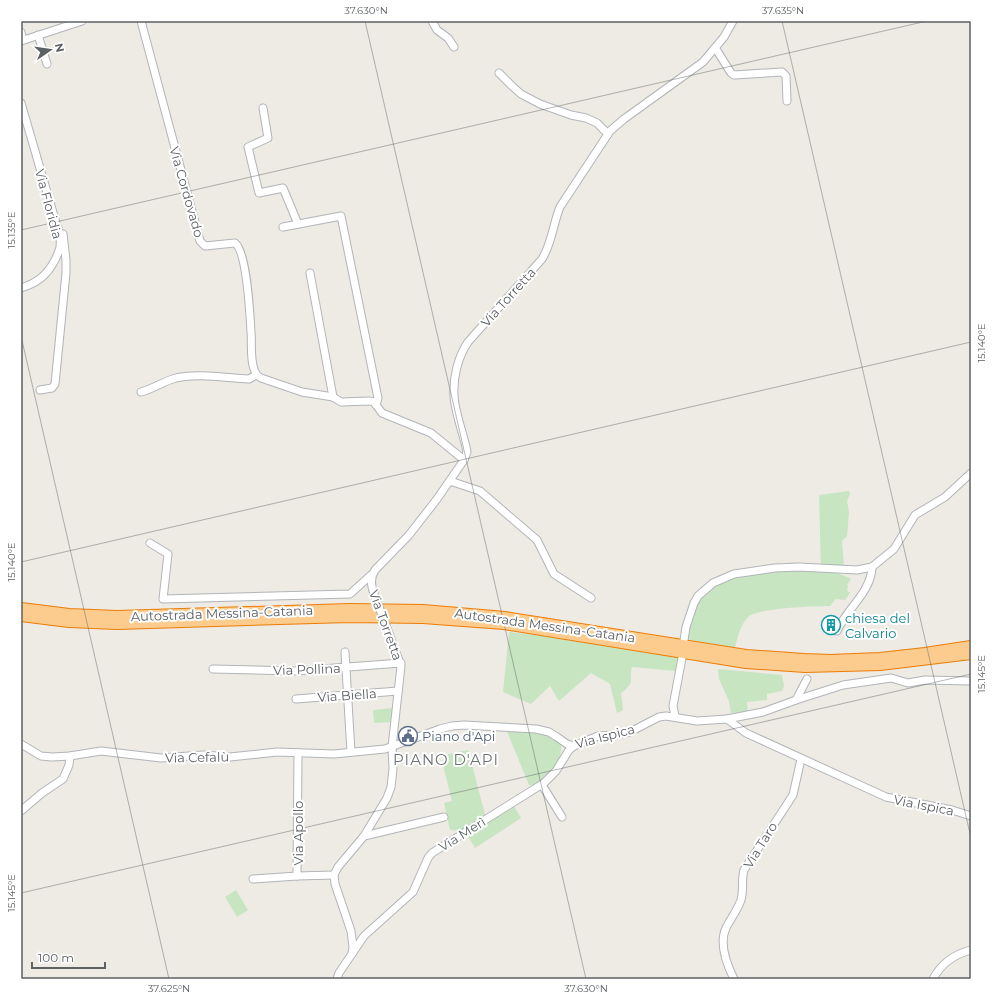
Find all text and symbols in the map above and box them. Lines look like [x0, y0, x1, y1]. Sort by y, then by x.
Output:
text: 37.630°N [344, 4, 388, 17]
text: 37.635°N [762, 4, 804, 17]
north arrow [30, 30, 70, 70]
text: N [52, 42, 68, 54]
street label: Via Cordovado [166, 145, 208, 239]
street label: Via Floridia [32, 167, 66, 241]
text: 15.135°E [5, 211, 18, 248]
street label: Via Torretta [477, 264, 539, 330]
text: 15.140°E [975, 323, 988, 363]
text: 15.140°E [5, 542, 18, 582]
street label: Via Torretta [366, 587, 406, 663]
street label: Autostrada Messina-Catania [131, 602, 313, 624]
street label: Autostrada Messina-Catania [454, 604, 636, 646]
place label: chiesa del Calvario [845, 610, 910, 641]
building icon: chiesa del Calvario [820, 614, 842, 636]
text: 15.145°E [975, 655, 988, 693]
street label: Via Pollina [273, 660, 341, 678]
street label: Via Biella [317, 685, 377, 705]
street label: Via Ispica [573, 720, 637, 752]
public building icon: Piano d'Api [397, 725, 419, 747]
place label: Piano d'Api [422, 728, 495, 744]
street label: Via Cefalù [165, 748, 229, 766]
district label: PIANO D'API [393, 750, 499, 769]
street label: Via Ispica [893, 791, 955, 819]
street label: Via Apollo [290, 801, 306, 865]
street label: Via Merì [436, 813, 488, 855]
street label: Via Taro [740, 819, 780, 871]
text: 15.145°E [5, 874, 18, 912]
scale bar [32, 944, 105, 970]
text: 100 m [38, 950, 74, 965]
text: 37.625°N [148, 982, 190, 995]
text: 37.630°N [564, 982, 608, 995]

